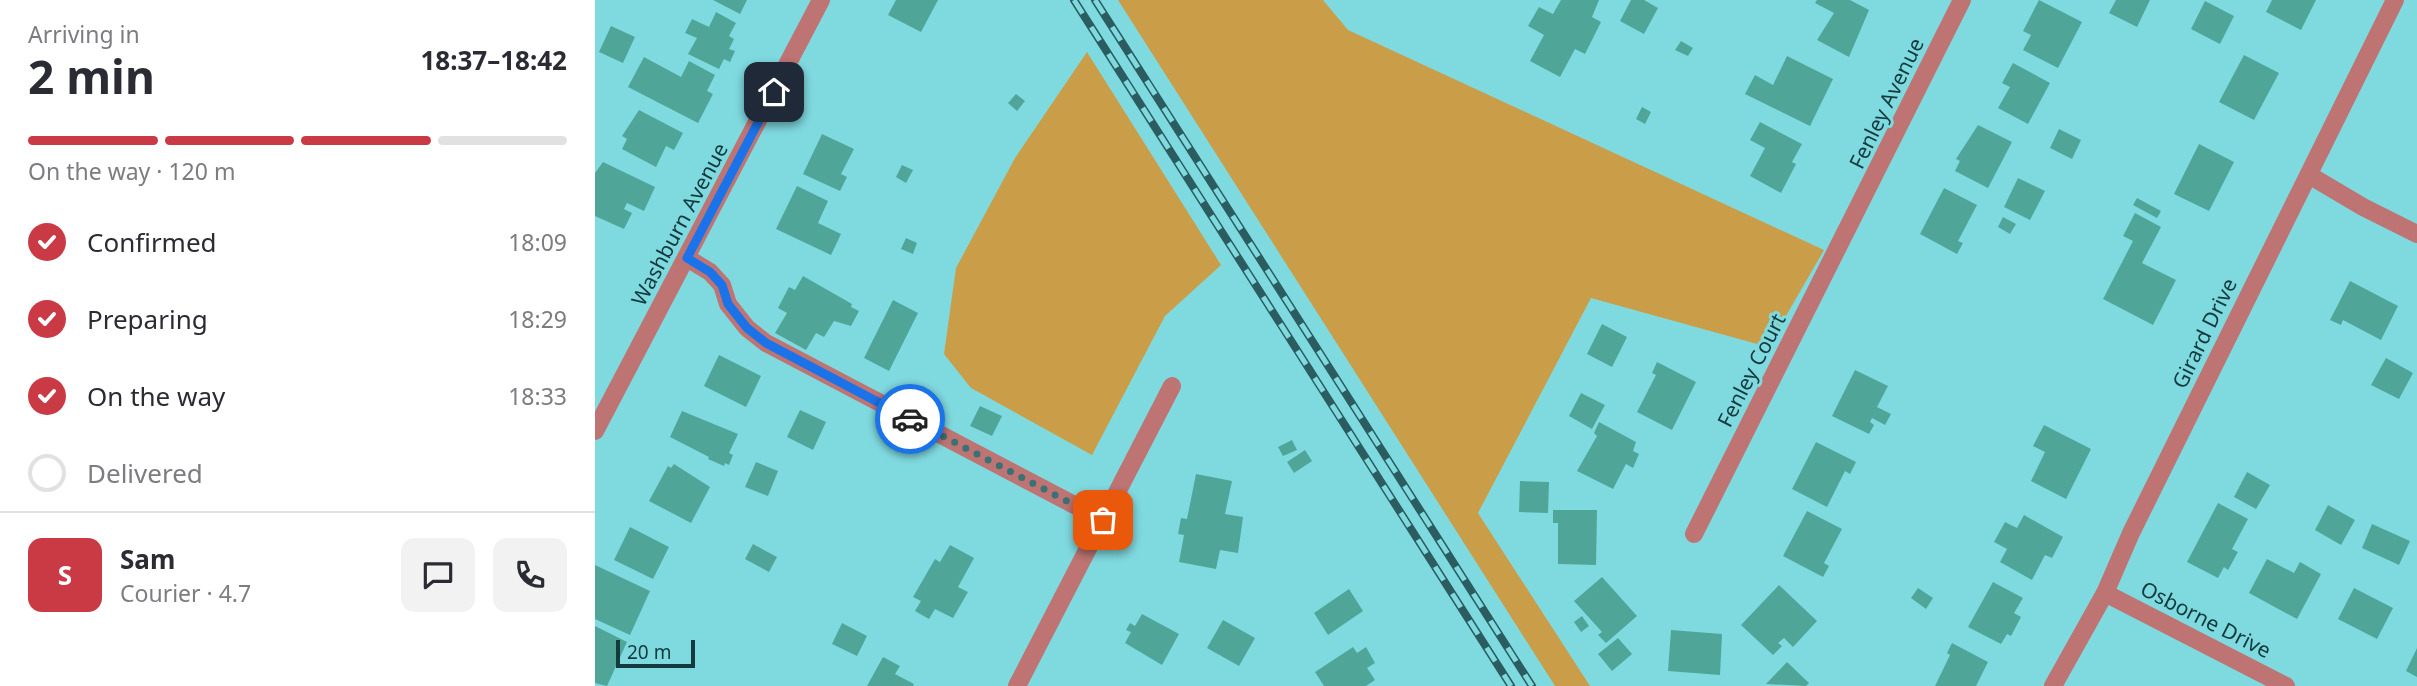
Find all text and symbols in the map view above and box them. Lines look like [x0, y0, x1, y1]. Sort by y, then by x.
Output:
text: Arriving in [28, 18, 140, 50]
street label: Fenley Avenue [1842, 33, 1930, 173]
text: 18:37–18:42 [420, 42, 567, 78]
text: 2 min [28, 45, 155, 107]
pin [744, 62, 804, 122]
icon: home [755, 73, 793, 111]
street label: Washburn Avenue [624, 138, 734, 310]
text: On the way · 120 m [28, 155, 235, 187]
icon: check [28, 223, 66, 261]
text: Confirmed [87, 224, 217, 260]
text: 18:09 [508, 226, 567, 258]
street label: Girard Drive [2165, 273, 2243, 393]
icon: check [28, 300, 66, 338]
text: Preparing [87, 301, 208, 337]
text: 18:29 [508, 303, 567, 335]
street label: Fenley Court [1710, 308, 1792, 432]
icon: check [28, 377, 66, 415]
text: On the way [87, 378, 225, 414]
text: 18:33 [508, 380, 567, 412]
courier [875, 384, 945, 454]
icon: car [891, 400, 929, 438]
text: Delivered [87, 455, 203, 491]
pin [1073, 490, 1133, 550]
icon: bag [1084, 501, 1122, 539]
button: chat [401, 538, 475, 612]
button: phone [493, 538, 567, 612]
text: Sam [120, 541, 175, 577]
text: S [58, 557, 72, 593]
street label: Osborne Drive [2136, 574, 2276, 664]
text: Courier · 4.7 [120, 577, 251, 609]
scale bar [616, 637, 695, 669]
text: 20 m [627, 639, 671, 665]

